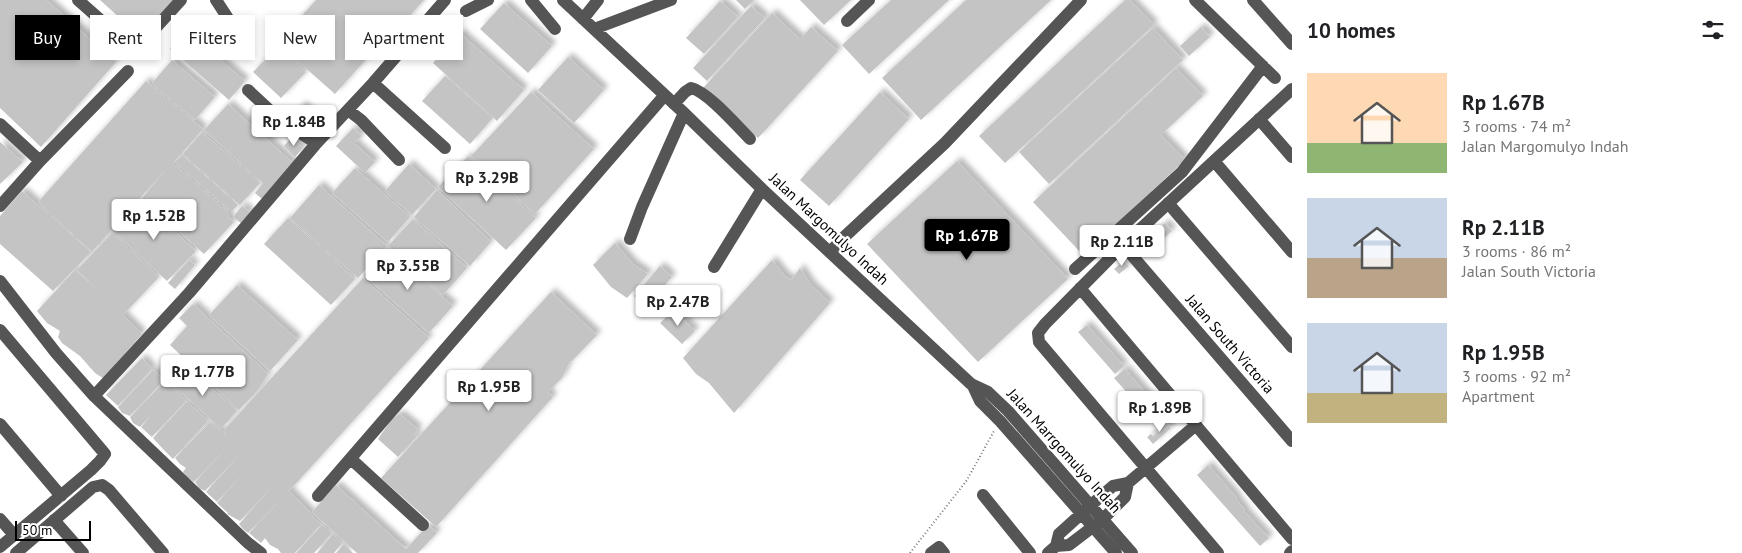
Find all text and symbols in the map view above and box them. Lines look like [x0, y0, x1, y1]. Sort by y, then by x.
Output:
chip: Buy [15, 15, 80, 60]
chip: Rent [90, 15, 161, 60]
chip: Filters [171, 15, 255, 60]
chip: New [265, 15, 335, 60]
chip: Apartment [345, 15, 463, 60]
icon: filters [1699, 16, 1727, 44]
text: 10 homes [1307, 17, 1395, 44]
text: Rp 1.67B [1462, 89, 1545, 116]
icon: home [1347, 93, 1407, 153]
pin: Rp 1.84B [242, 104, 346, 147]
text: Rp 1.84B [263, 111, 325, 131]
text: 3 rooms · 74 m² [1462, 116, 1571, 136]
text: Jalan Margomulyo Indah [1462, 136, 1629, 156]
pin: Rp 3.29B [435, 160, 539, 203]
text: Rp 3.29B [456, 167, 518, 187]
street label: Jalan Margomulyo Indah [765, 168, 893, 289]
pin: Rp 1.52B [102, 198, 206, 241]
text: Rp 1.52B [123, 205, 185, 225]
text: Rp 2.11B [1462, 214, 1545, 241]
pin: Rp 1.67B [915, 218, 1019, 261]
icon: home [1347, 218, 1407, 278]
pin: Rp 2.11B [1070, 224, 1174, 267]
text: Rp 1.67B [936, 225, 998, 245]
text: Rp 2.11B [1091, 231, 1153, 251]
text: 3 rooms · 86 m² [1462, 241, 1571, 261]
pin: Rp 3.55B [356, 248, 460, 291]
text: Rp 3.55B [377, 255, 439, 275]
text: Jalan South Victoria [1462, 261, 1596, 281]
pin: Rp 2.47B [626, 284, 730, 327]
street label: Jalan South Victoria [1181, 289, 1279, 397]
text: Rp 2.47B [647, 291, 709, 311]
text: Rp 1.95B [1462, 339, 1545, 366]
icon: home [1347, 343, 1407, 403]
pin: Rp 1.77B [151, 354, 255, 397]
text: Rp 1.77B [172, 361, 234, 381]
text: 3 rooms · 92 m² [1462, 366, 1571, 386]
pin: Rp 1.95B [437, 370, 541, 412]
text: Rp 1.95B [458, 376, 520, 396]
street label: Jalan Marrgomulyo Indah [1003, 384, 1125, 517]
text: Apartment [1462, 386, 1535, 406]
pin: Rp 1.89B [1108, 390, 1212, 433]
text: Rp 1.89B [1129, 397, 1191, 417]
scale bar [15, 518, 91, 541]
text: 50 m [22, 521, 52, 539]

